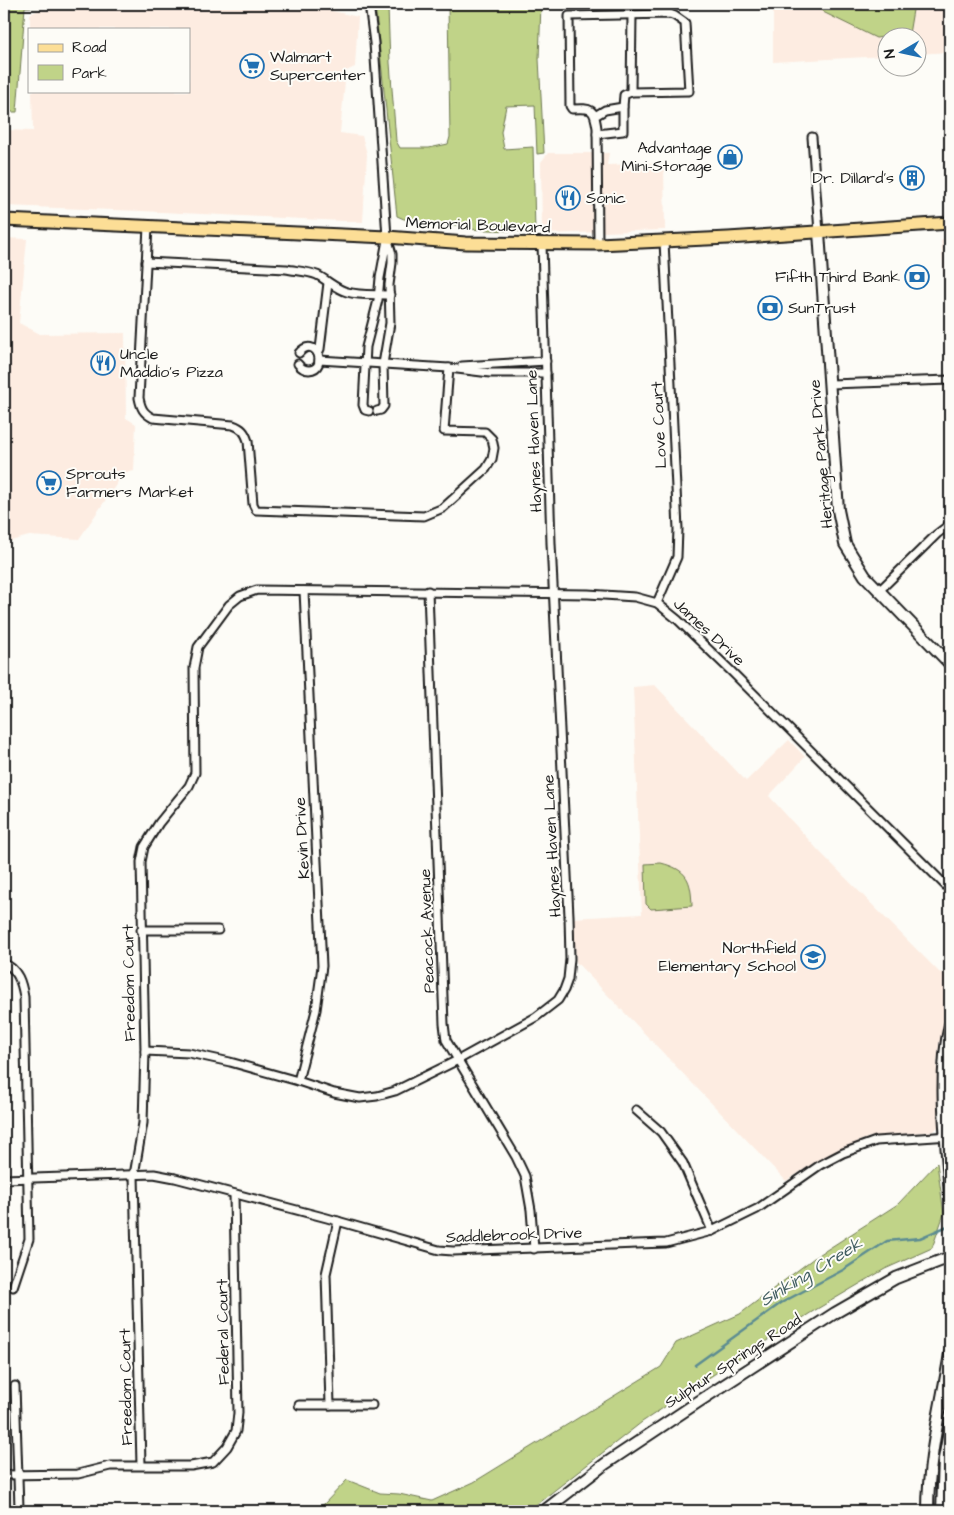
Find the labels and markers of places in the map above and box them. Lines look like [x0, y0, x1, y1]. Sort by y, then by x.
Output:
place label: Walmart Supercenter [270, 46, 366, 86]
supermarket icon: Walmart Supercenter [239, 53, 265, 79]
place label: Advantage Mini-Storage [621, 137, 712, 178]
shop icon: Advantage Mini-Storage [717, 144, 743, 170]
building icon: Dr. Dillard's [899, 165, 925, 191]
place label: Dr. Dillard's [813, 167, 894, 189]
restaurant icon: Sonic [555, 185, 581, 211]
place label: Sonic [586, 187, 626, 209]
bank icon: Fifth Third Bank [904, 264, 930, 290]
place label: Fifth Third Bank [775, 266, 900, 288]
bank icon: SunTrust [757, 295, 783, 321]
place label: SunTrust [788, 297, 856, 319]
place label: Uncle Maddio's Pizza [120, 343, 223, 383]
restaurant icon: Uncle Maddio's Pizza [90, 350, 116, 376]
place label: Sprouts Farmers Market [66, 463, 194, 503]
supermarket icon: Sprouts Farmers Market [36, 470, 62, 496]
place label: Northfield Elementary School [659, 937, 796, 978]
school or university icon: Northfield Elementary School [800, 944, 826, 970]

